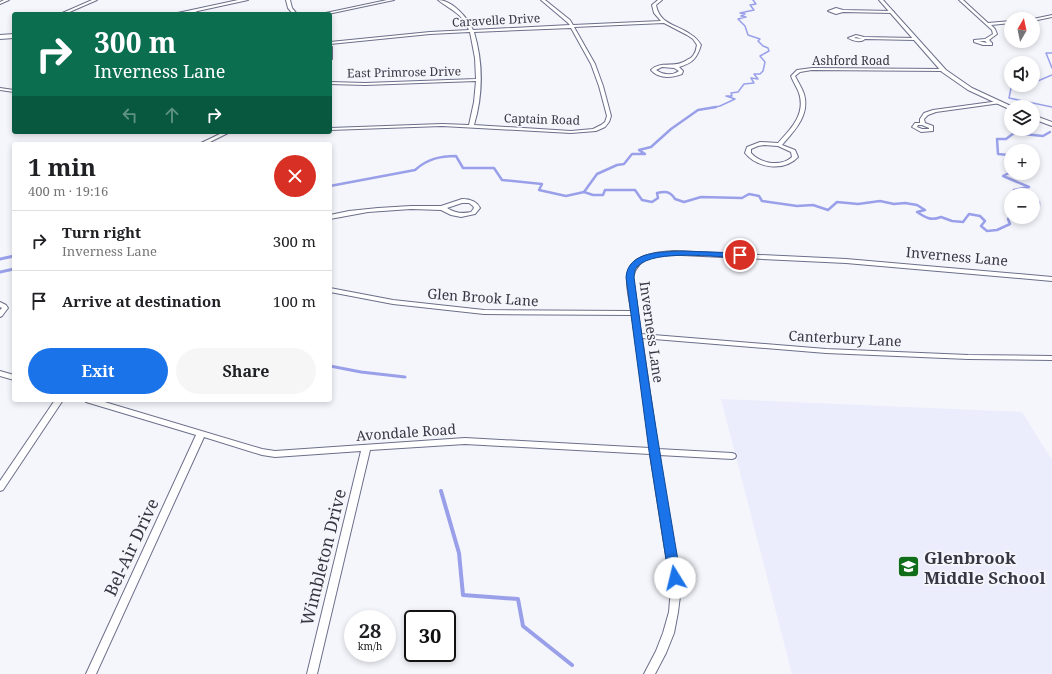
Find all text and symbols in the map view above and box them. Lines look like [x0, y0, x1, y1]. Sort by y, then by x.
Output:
street label: Caravelle Drive [451, 9, 541, 31]
north arrow [1004, 12, 1040, 48]
map controls [1004, 12, 1040, 224]
text: 300 m [94, 23, 176, 61]
icon: right [28, 28, 80, 80]
street label: Ashford Road [812, 52, 891, 69]
button: sound [1004, 56, 1040, 92]
text: Inverness Lane [94, 59, 226, 83]
street label: East Primrose Drive [347, 63, 461, 81]
button: layers [1004, 100, 1040, 136]
icon: left [119, 104, 141, 126]
icon: ahead [161, 104, 183, 126]
icon: right [203, 104, 225, 126]
street label: Captain Road [504, 109, 581, 129]
button: + [1004, 144, 1040, 180]
text: 1 min [28, 150, 96, 183]
button: close [274, 155, 316, 197]
text: 400 m · 19:16 [28, 182, 108, 200]
button: − [1004, 188, 1040, 224]
text: Turn right [62, 222, 141, 242]
icon: right [28, 230, 50, 252]
text: 300 m [273, 231, 316, 251]
pin [723, 238, 757, 272]
text: Inverness Lane [62, 242, 157, 260]
street label: Inverness Lane [905, 242, 1009, 270]
icon: arrive [729, 244, 751, 266]
street label: Inverness Lane [635, 280, 669, 384]
street label: Glen Brook Lane [427, 284, 539, 310]
icon: arrive [28, 290, 50, 312]
text: Arrive at destination [62, 291, 221, 311]
text: 100 m [273, 291, 316, 311]
street label: Canterbury Lane [788, 326, 902, 350]
button: Exit [28, 348, 168, 394]
button: Share [176, 348, 316, 394]
street label: Avondale Road [355, 419, 457, 445]
street label: Wimbleton Drive [295, 486, 351, 628]
street label: Bel-Air Drive [98, 494, 164, 600]
place label: Glenbrook Middle School [924, 546, 1045, 589]
school or university icon: Glenbrook Middle School [895, 554, 921, 580]
position arrow [654, 557, 696, 599]
speed limit sign: 30 [404, 610, 456, 662]
text: 28 [359, 617, 381, 644]
text: km/h [358, 639, 382, 653]

